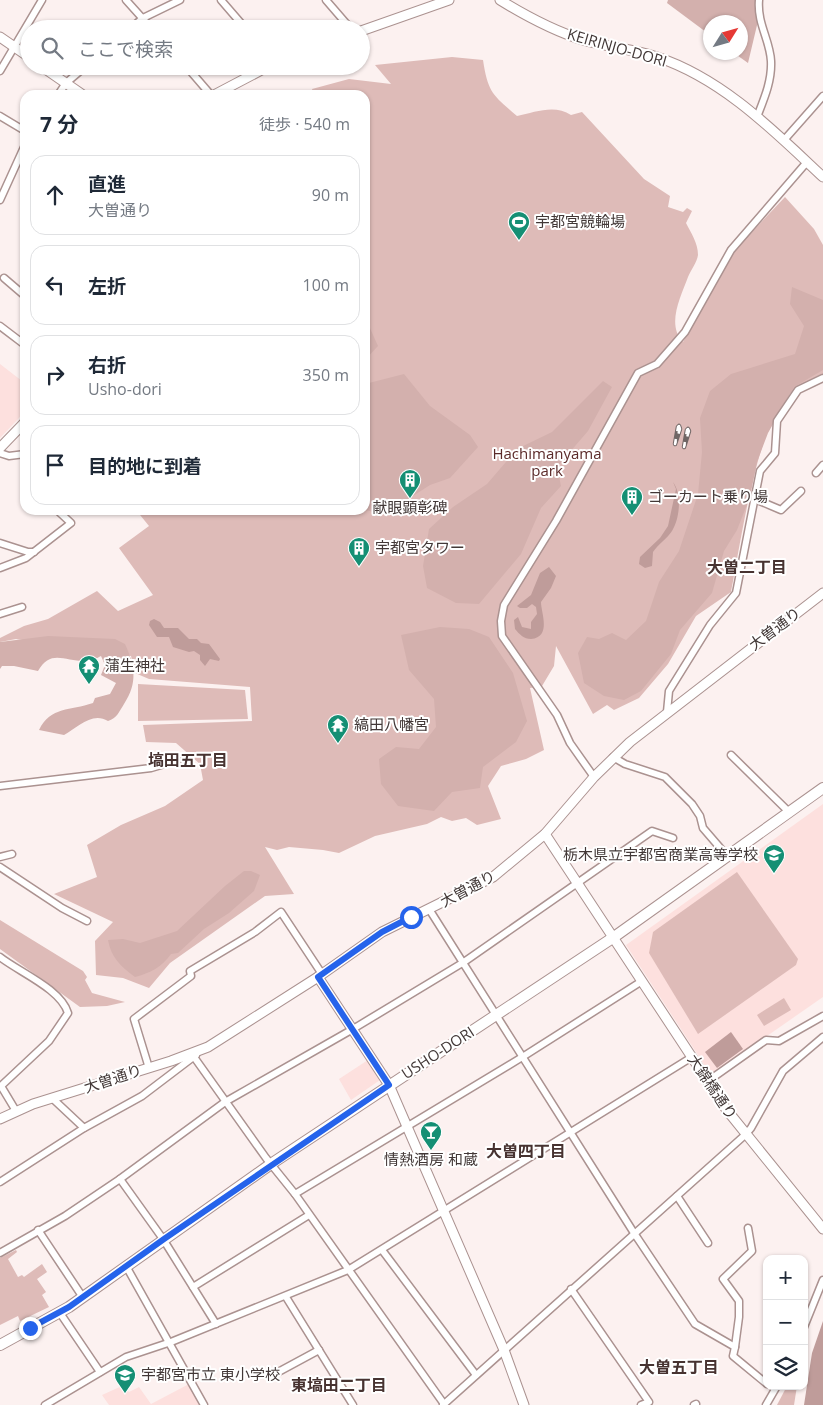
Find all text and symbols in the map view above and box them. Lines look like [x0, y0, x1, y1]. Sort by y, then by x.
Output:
north arrow [703, 15, 748, 60]
search box [20, 20, 370, 75]
street label: KEIRINJO-DORI [565, 23, 670, 71]
icon: search [38, 34, 66, 62]
text: ここで検索 [78, 36, 173, 62]
text: 7 分 [40, 110, 78, 138]
text: 徒歩 · 540 m [259, 113, 350, 135]
text: 直進 [88, 171, 126, 197]
icon: ahead [41, 181, 69, 209]
text: 90 m [312, 184, 349, 206]
text: 大曽通り [88, 199, 152, 221]
sports icon: 宇都宮競輪場 [507, 210, 531, 241]
place label: 宇都宮競輪場 [535, 211, 625, 231]
icon: left [41, 271, 69, 299]
text: 左折 [88, 273, 126, 299]
text: 100 m [303, 274, 349, 296]
text: 右折 [88, 352, 126, 378]
icon: right [41, 361, 69, 389]
text: 350 m [303, 364, 349, 386]
text: Usho-dori [88, 378, 162, 400]
park label: Hachimanyama park [492, 443, 602, 480]
icon: arrive [41, 451, 69, 479]
text: 目的地に到着 [88, 453, 202, 479]
building icon: 献眼顕彰碑 [398, 468, 422, 499]
building icon: ゴーカート乗り場 [620, 485, 644, 516]
place label: ゴーカート乗り場 [648, 486, 768, 506]
place label: 献眼顕彰碑 [372, 497, 448, 517]
building icon: 宇都宮タワー [347, 536, 371, 567]
place label: 宇都宮タワー [375, 537, 465, 557]
district label: 大曽二丁目 [707, 556, 787, 578]
street label: 大曽通り [744, 602, 804, 654]
temple icon: 蒲生神社 [77, 654, 101, 685]
place label: 蒲生神社 [105, 655, 165, 675]
temple icon: 縞田八幡宮 [326, 713, 350, 744]
place label: 縞田八幡宮 [354, 714, 429, 734]
district label: 塙田五丁目 [148, 749, 228, 771]
school or university icon: 栃木県立宇都宮商業高等学校 [762, 843, 786, 874]
place label: 栃木県立宇都宮商業高等学校 [563, 844, 758, 864]
street label: 大曽通り [436, 865, 499, 911]
route start [400, 906, 423, 929]
street label: USHO-DORI [397, 1021, 478, 1083]
street label: 大錦橋通り [684, 1050, 742, 1123]
street label: 大曽通り [81, 1059, 144, 1097]
bar icon: 情熱酒房 和蔵 [419, 1120, 443, 1151]
district label: 大曽四丁目 [486, 1140, 566, 1162]
place label: 情熱酒房 和蔵 [384, 1149, 478, 1169]
map controls [763, 1255, 808, 1390]
button: + [763, 1255, 808, 1300]
button: − [763, 1300, 808, 1345]
route end [19, 1317, 42, 1340]
button: layers [763, 1345, 808, 1390]
district label: 大曽五丁目 [639, 1356, 719, 1378]
school or university icon: 宇都宮市立 東小学校 [113, 1363, 137, 1394]
place label: 宇都宮市立 東小学校 [141, 1364, 280, 1384]
district label: 東塙田二丁目 [291, 1374, 387, 1396]

